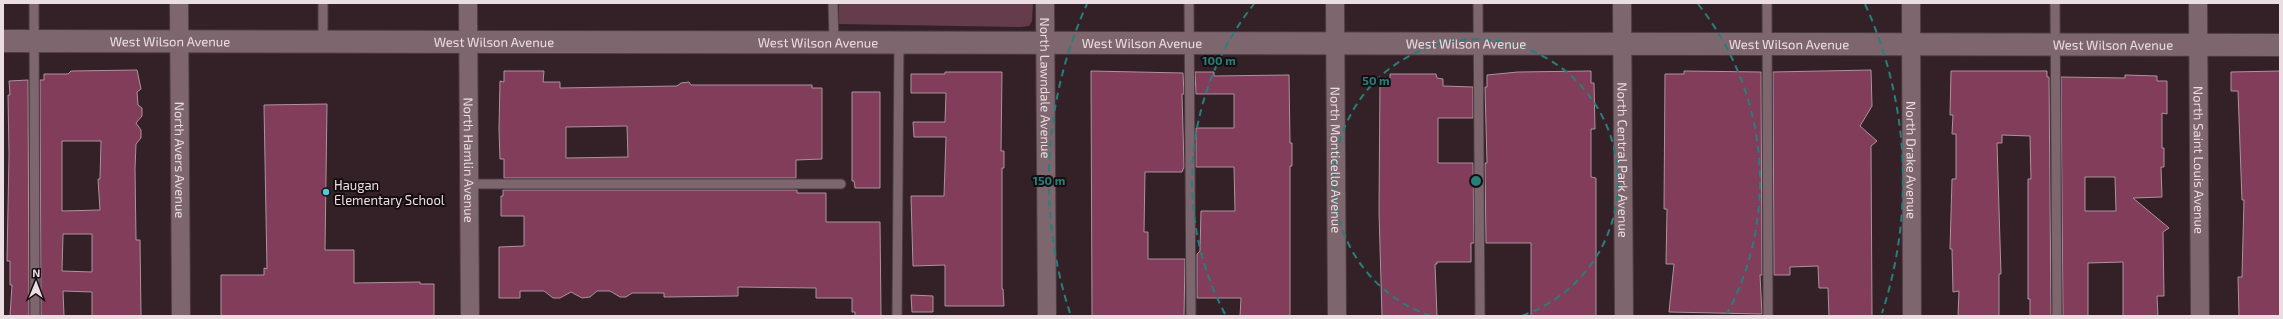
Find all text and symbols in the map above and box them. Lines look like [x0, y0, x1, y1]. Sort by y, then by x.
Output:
street label: North Lawndale Avenue [1037, 17, 1054, 159]
street label: West Wilson Avenue [110, 33, 230, 49]
street label: West Wilson Avenue [434, 34, 554, 50]
street label: West Wilson Avenue [758, 34, 878, 51]
street label: West Wilson Avenue [1082, 35, 1202, 51]
street label: West Wilson Avenue [1406, 35, 1526, 52]
street label: West Wilson Avenue [1729, 36, 1849, 52]
street label: West Wilson Avenue [2053, 37, 2173, 53]
text: 100 m [1202, 53, 1236, 67]
text: 50 m [1362, 73, 1390, 87]
street label: North Central Park Avenue [1615, 82, 1632, 238]
street label: North Saint Louis Avenue [2191, 86, 2207, 234]
street label: North Monticello Avenue [1328, 87, 1344, 233]
street label: North Hamlin Avenue [461, 97, 477, 223]
street label: North Drake Avenue [1903, 101, 1920, 219]
street label: North Avers Avenue [172, 102, 188, 218]
text: 150 m [1033, 173, 1065, 187]
centre of rings [1469, 174, 1483, 188]
place label: Haugan Elementary School [334, 177, 445, 208]
marker: Haugan Elementary School [321, 187, 331, 197]
north arrow [16, 263, 56, 303]
text: N [32, 266, 40, 279]

